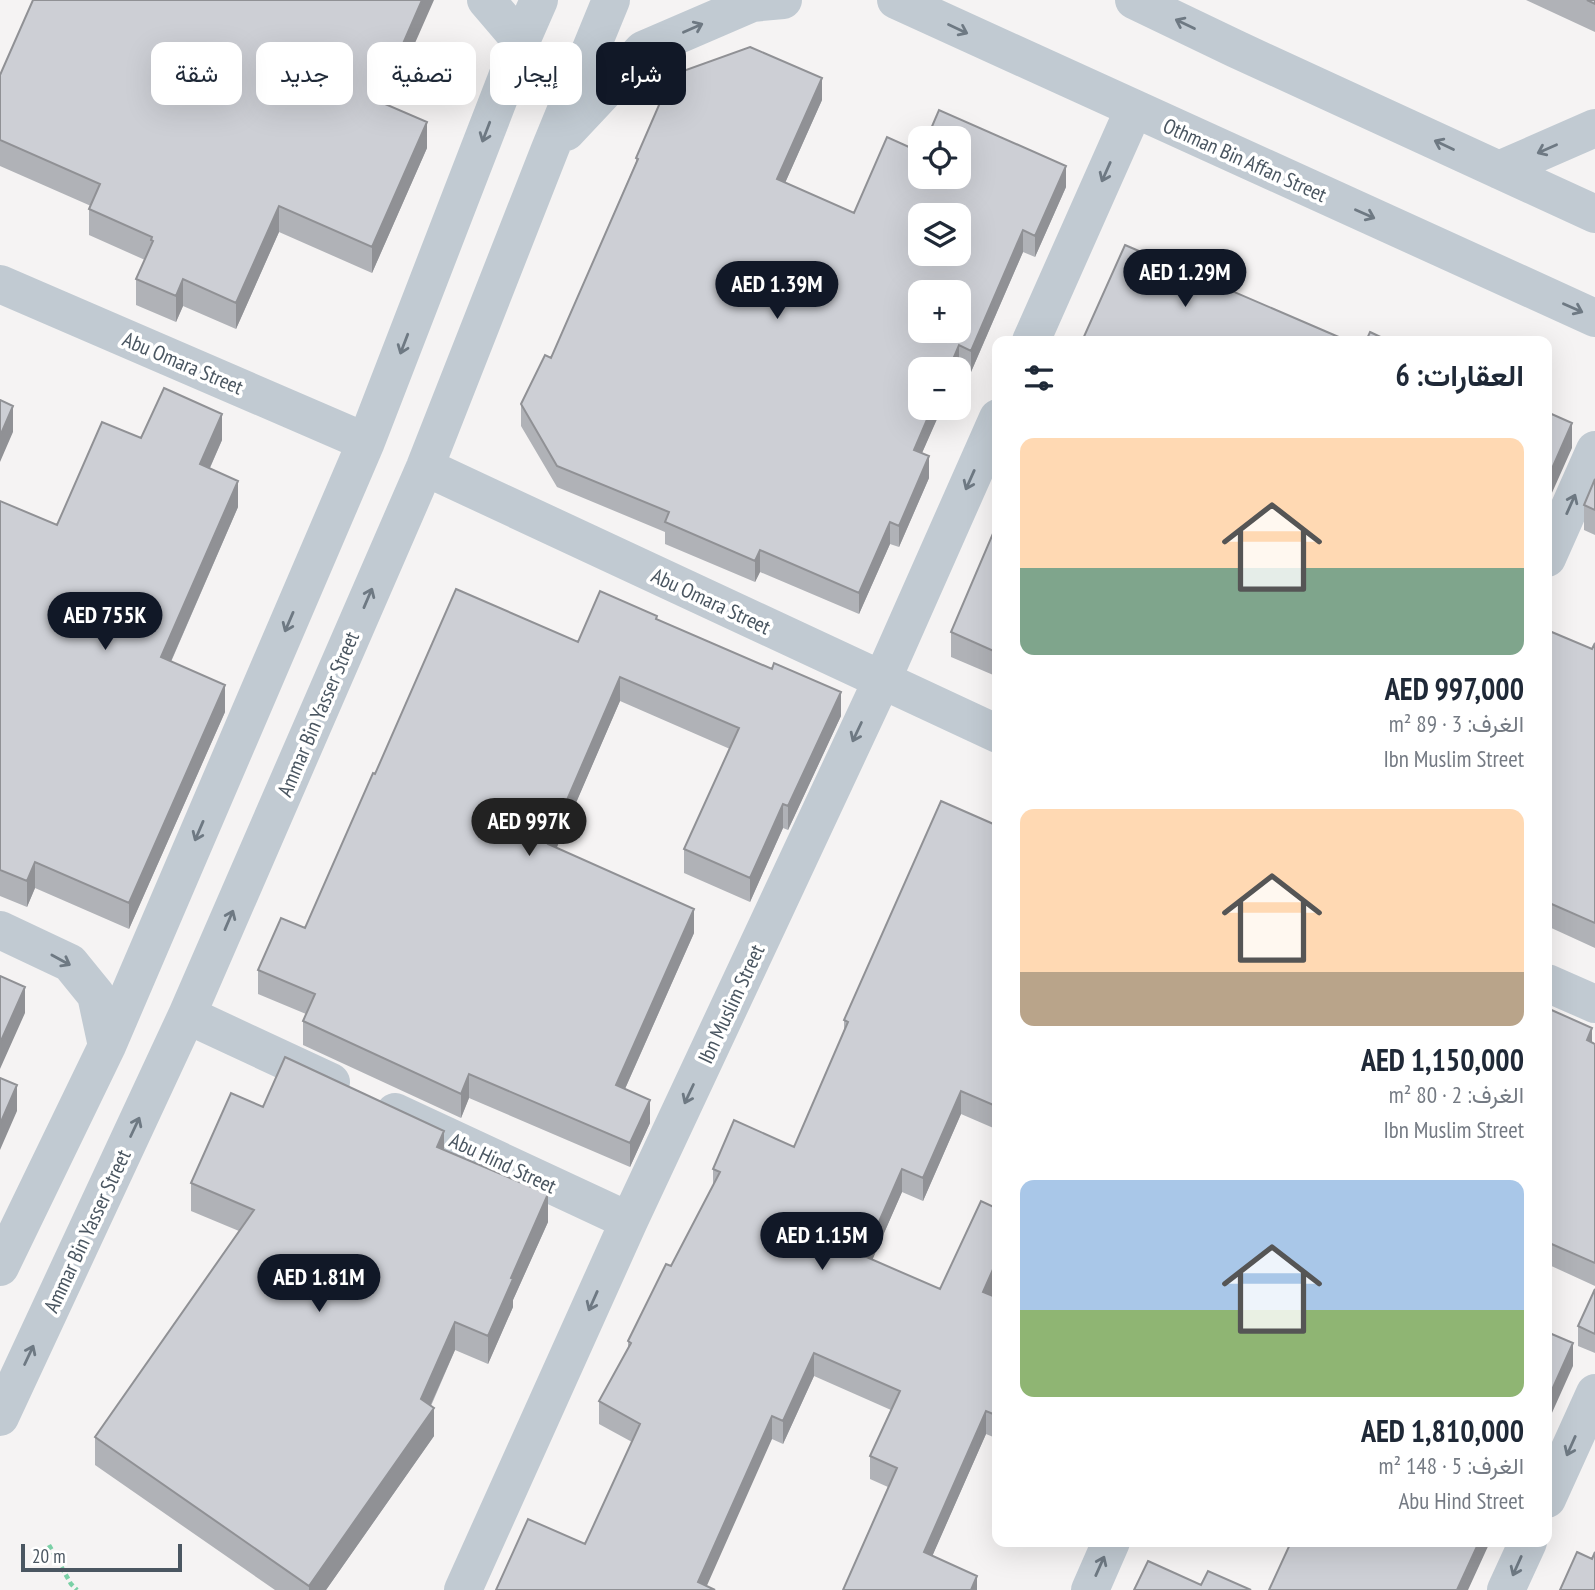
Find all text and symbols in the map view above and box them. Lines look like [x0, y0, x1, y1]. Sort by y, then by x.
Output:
one-way arrow [1175, 17, 1196, 31]
one-way arrow [682, 21, 704, 34]
one-way arrow [947, 23, 968, 36]
chip: شقة [151, 42, 242, 105]
chip: جديد [256, 42, 353, 105]
chip: تصفية [367, 42, 476, 105]
chip: إيجار [490, 42, 582, 105]
chip: شراء [596, 42, 686, 105]
street label: Othman Bin Affan Street [1159, 112, 1331, 208]
one-way arrow [479, 120, 492, 142]
map controls [908, 126, 971, 420]
button: locate [908, 126, 971, 189]
one-way arrow [1434, 138, 1455, 151]
one-way arrow [1537, 143, 1558, 156]
one-way arrow [1099, 161, 1112, 182]
button: layers [908, 203, 971, 266]
one-way arrow [1354, 208, 1375, 221]
pin: AED 1.29M [1105, 250, 1265, 309]
text: AED 1.29M [1139, 257, 1231, 286]
pin: AED 1.39M [697, 262, 857, 321]
text: AED 1.39M [731, 269, 823, 298]
button: + [908, 280, 971, 343]
one-way arrow [1561, 302, 1583, 315]
street label: Abu Omara Street [119, 326, 248, 401]
one-way arrow [397, 332, 410, 354]
text: العقارات: 6 [1395, 355, 1524, 394]
button: − [908, 357, 971, 420]
icon: filters [1020, 359, 1058, 397]
one-way arrow [963, 469, 976, 490]
icon: home [1209, 484, 1335, 610]
one-way arrow [1565, 494, 1578, 515]
street label: Abu Omara Street [647, 562, 775, 640]
one-way arrow [363, 588, 376, 610]
pin: AED 755K [33, 592, 177, 652]
text: AED 755K [63, 600, 147, 629]
one-way arrow [282, 611, 295, 632]
street label: Ammar Bin Yasser Street [271, 627, 365, 801]
text: AED 997,000 [1385, 669, 1524, 708]
text: الغرف: 3 · 89 m² [1389, 709, 1524, 738]
one-way arrow [850, 721, 863, 743]
text: Ibn Muslim Street [1383, 744, 1524, 773]
pin: AED 997K [457, 798, 601, 858]
text: AED 997K [487, 806, 571, 835]
one-way arrow [192, 820, 205, 841]
icon: home [1209, 855, 1335, 981]
one-way arrow [223, 909, 236, 931]
street label: Ibn Muslim Street [692, 940, 770, 1068]
one-way arrow [51, 953, 71, 967]
text: AED 1,150,000 [1361, 1040, 1524, 1079]
text: الغرف: 2 · 80 m² [1389, 1080, 1524, 1109]
one-way arrow [681, 1083, 695, 1104]
text: Ibn Muslim Street [1383, 1115, 1524, 1144]
one-way arrow [129, 1117, 143, 1138]
street label: Abu Hind Street [445, 1127, 561, 1200]
street label: Ammar Bin Yasser Street [37, 1145, 137, 1317]
pin: AED 1.15M [742, 1212, 902, 1272]
text: AED 1.15M [776, 1220, 868, 1249]
icon: home [1209, 1226, 1335, 1352]
pin: AED 1.81M [239, 1254, 399, 1314]
text: AED 1.81M [273, 1262, 365, 1291]
one-way arrow [586, 1290, 599, 1311]
one-way arrow [23, 1345, 36, 1366]
text: AED 1,810,000 [1361, 1411, 1524, 1450]
one-way arrow [1564, 1435, 1577, 1457]
text: الغرف: 5 · 148 m² [1378, 1451, 1524, 1480]
text: Abu Hind Street [1398, 1486, 1524, 1515]
scale bar [21, 1541, 182, 1573]
text: 20 m [32, 1544, 66, 1568]
one-way arrow [1510, 1555, 1523, 1576]
one-way arrow [1094, 1556, 1107, 1577]

